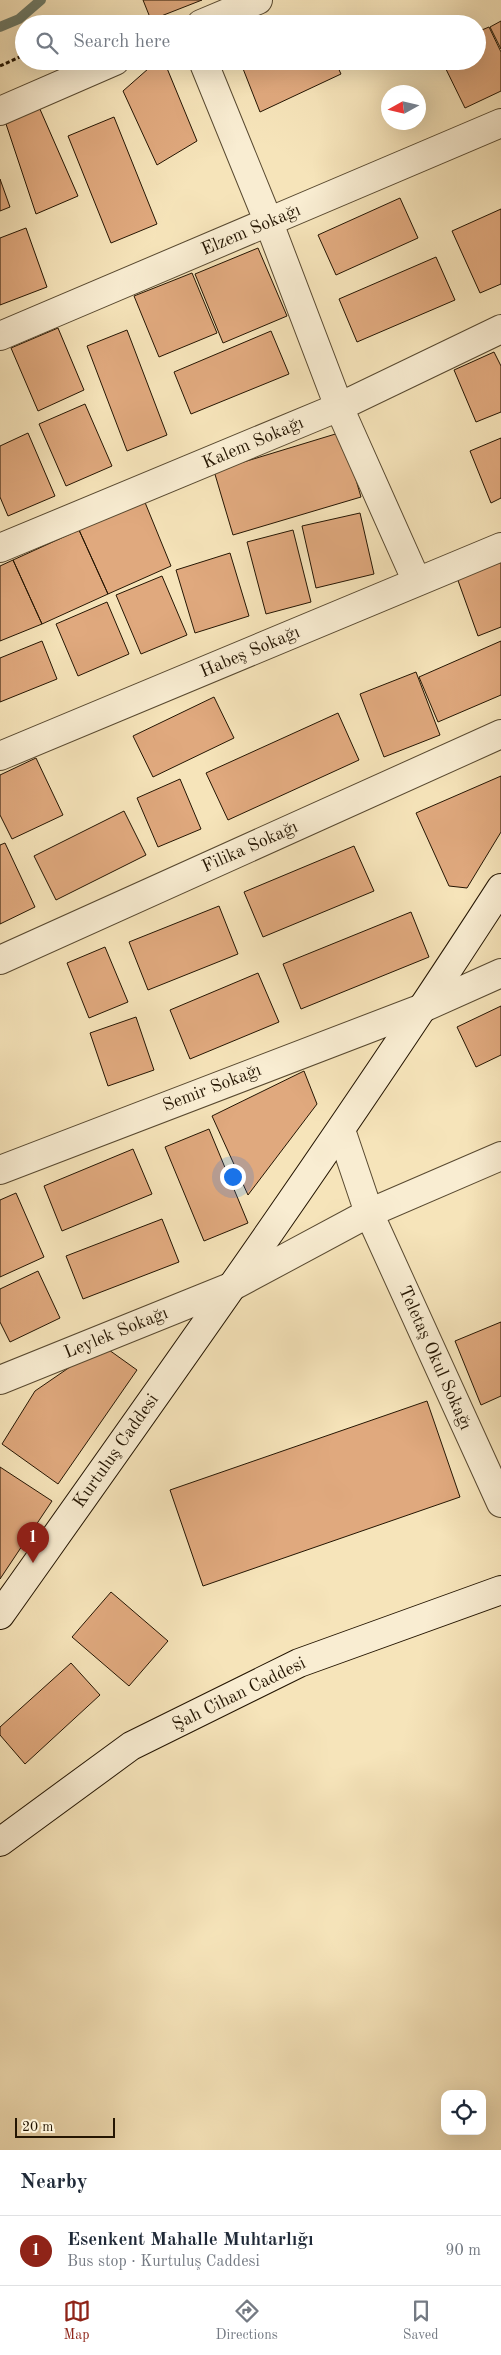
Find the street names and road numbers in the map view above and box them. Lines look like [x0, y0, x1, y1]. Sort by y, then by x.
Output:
street label: Elzem Sokağı [199, 201, 303, 259]
street label: Kalem Sokağı [200, 414, 306, 472]
street label: Habeş Sokağı [198, 623, 303, 681]
street label: Filika Sokağı [199, 818, 301, 876]
street label: Semir Sokağı [160, 1061, 264, 1115]
street label: Teletaş Okul Sokağı [395, 1283, 475, 1433]
street label: Leylek Sokağı [61, 1304, 171, 1362]
street label: Kurtuluş Caddesi [70, 1391, 162, 1511]
street label: Şah Cihan Caddesi [169, 1654, 309, 1734]

